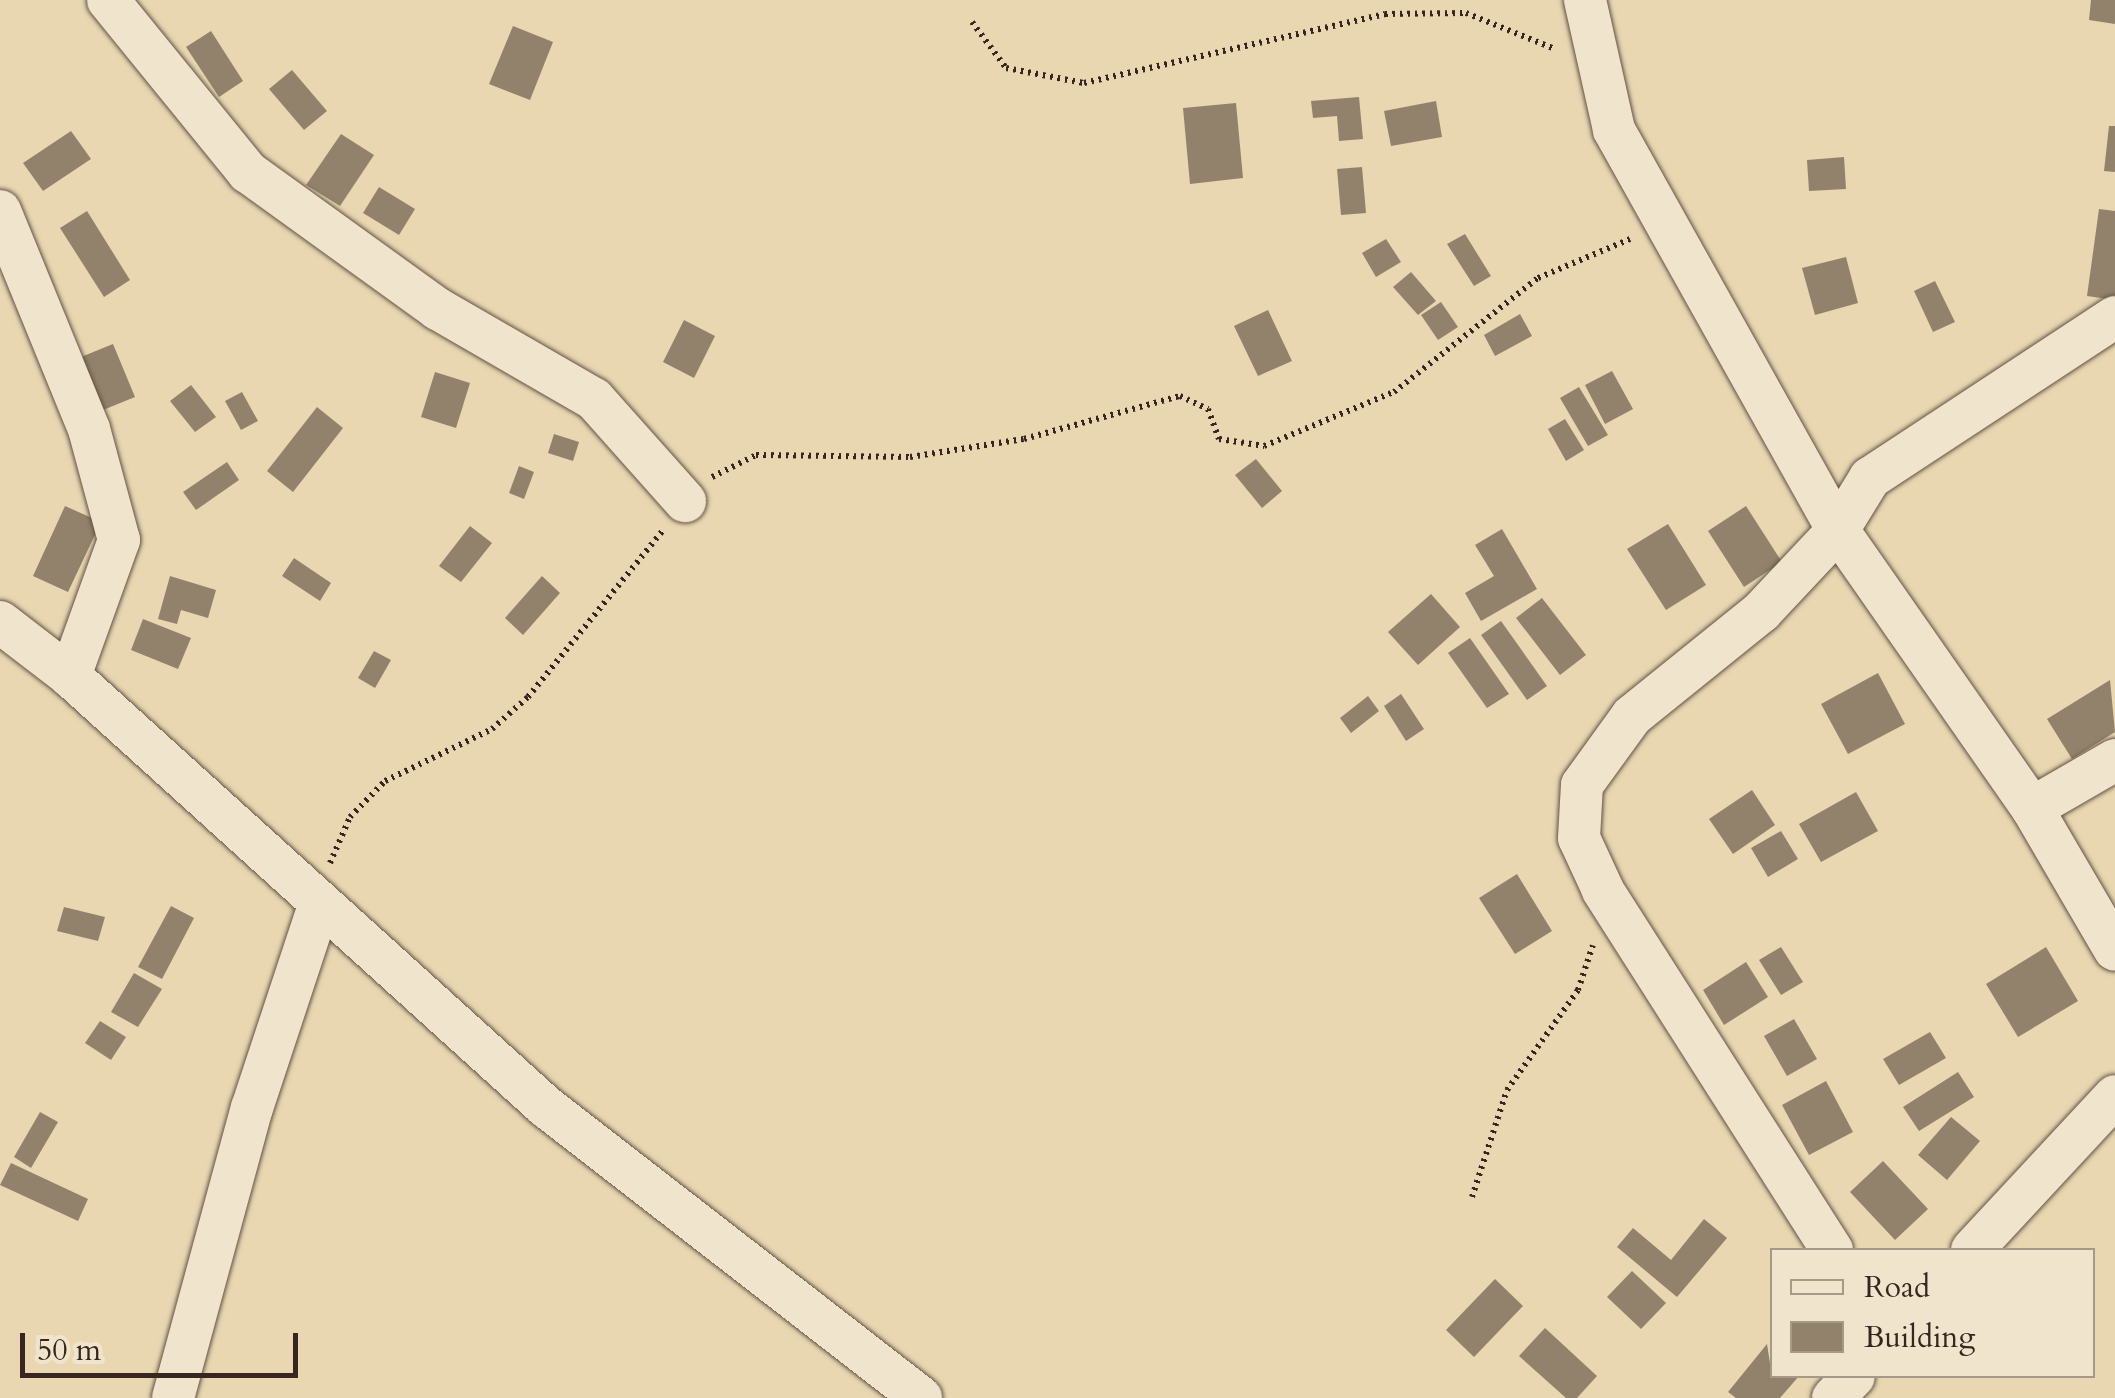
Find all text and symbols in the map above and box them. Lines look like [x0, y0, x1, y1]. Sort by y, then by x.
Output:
legend [1770, 1248, 2095, 1378]
text: Road [1864, 1267, 1930, 1308]
scale bar [25, 1313, 302, 1375]
text: Building [1864, 1317, 1975, 1358]
text: 50 m [37, 1330, 101, 1371]

